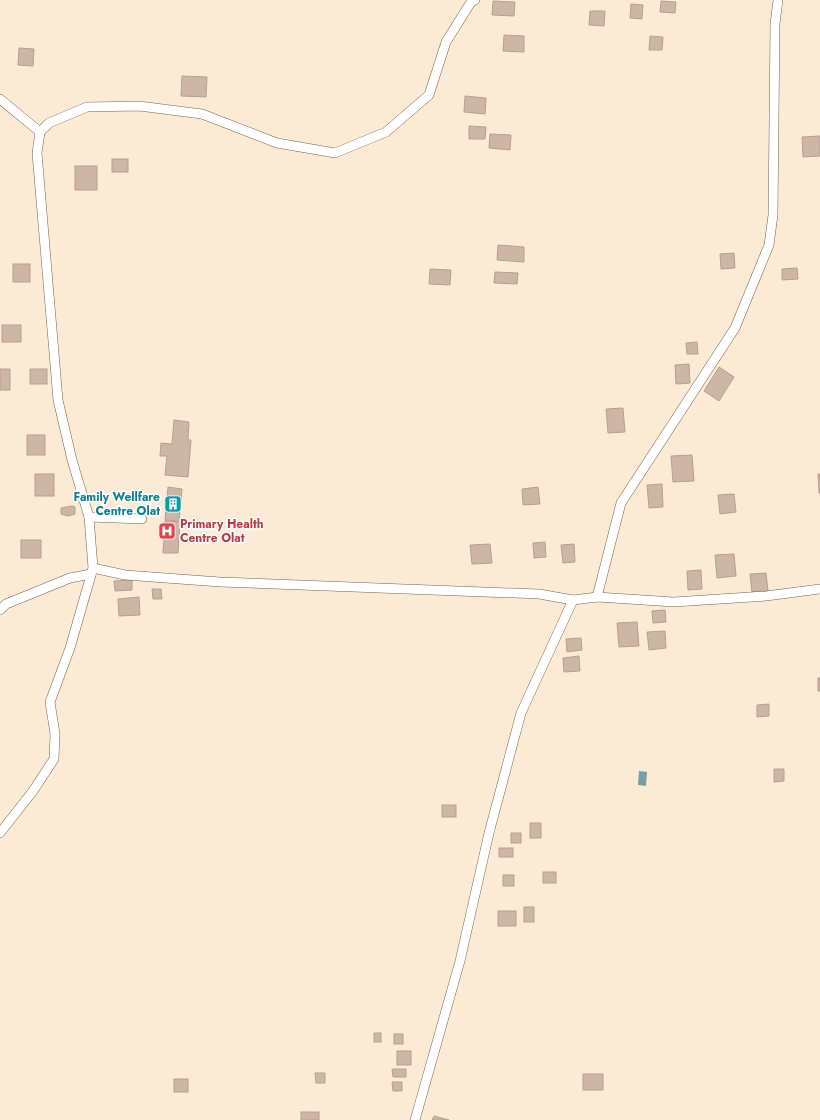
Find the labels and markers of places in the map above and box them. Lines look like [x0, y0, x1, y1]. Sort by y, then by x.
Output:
place label: Family Wellfare Centre Olat [74, 488, 160, 520]
building icon: Family Wellfare Centre Olat [163, 494, 183, 514]
place label: Primary Health Centre Olat [180, 515, 264, 547]
hospital icon: Primary Health Centre Olat [157, 521, 177, 541]

